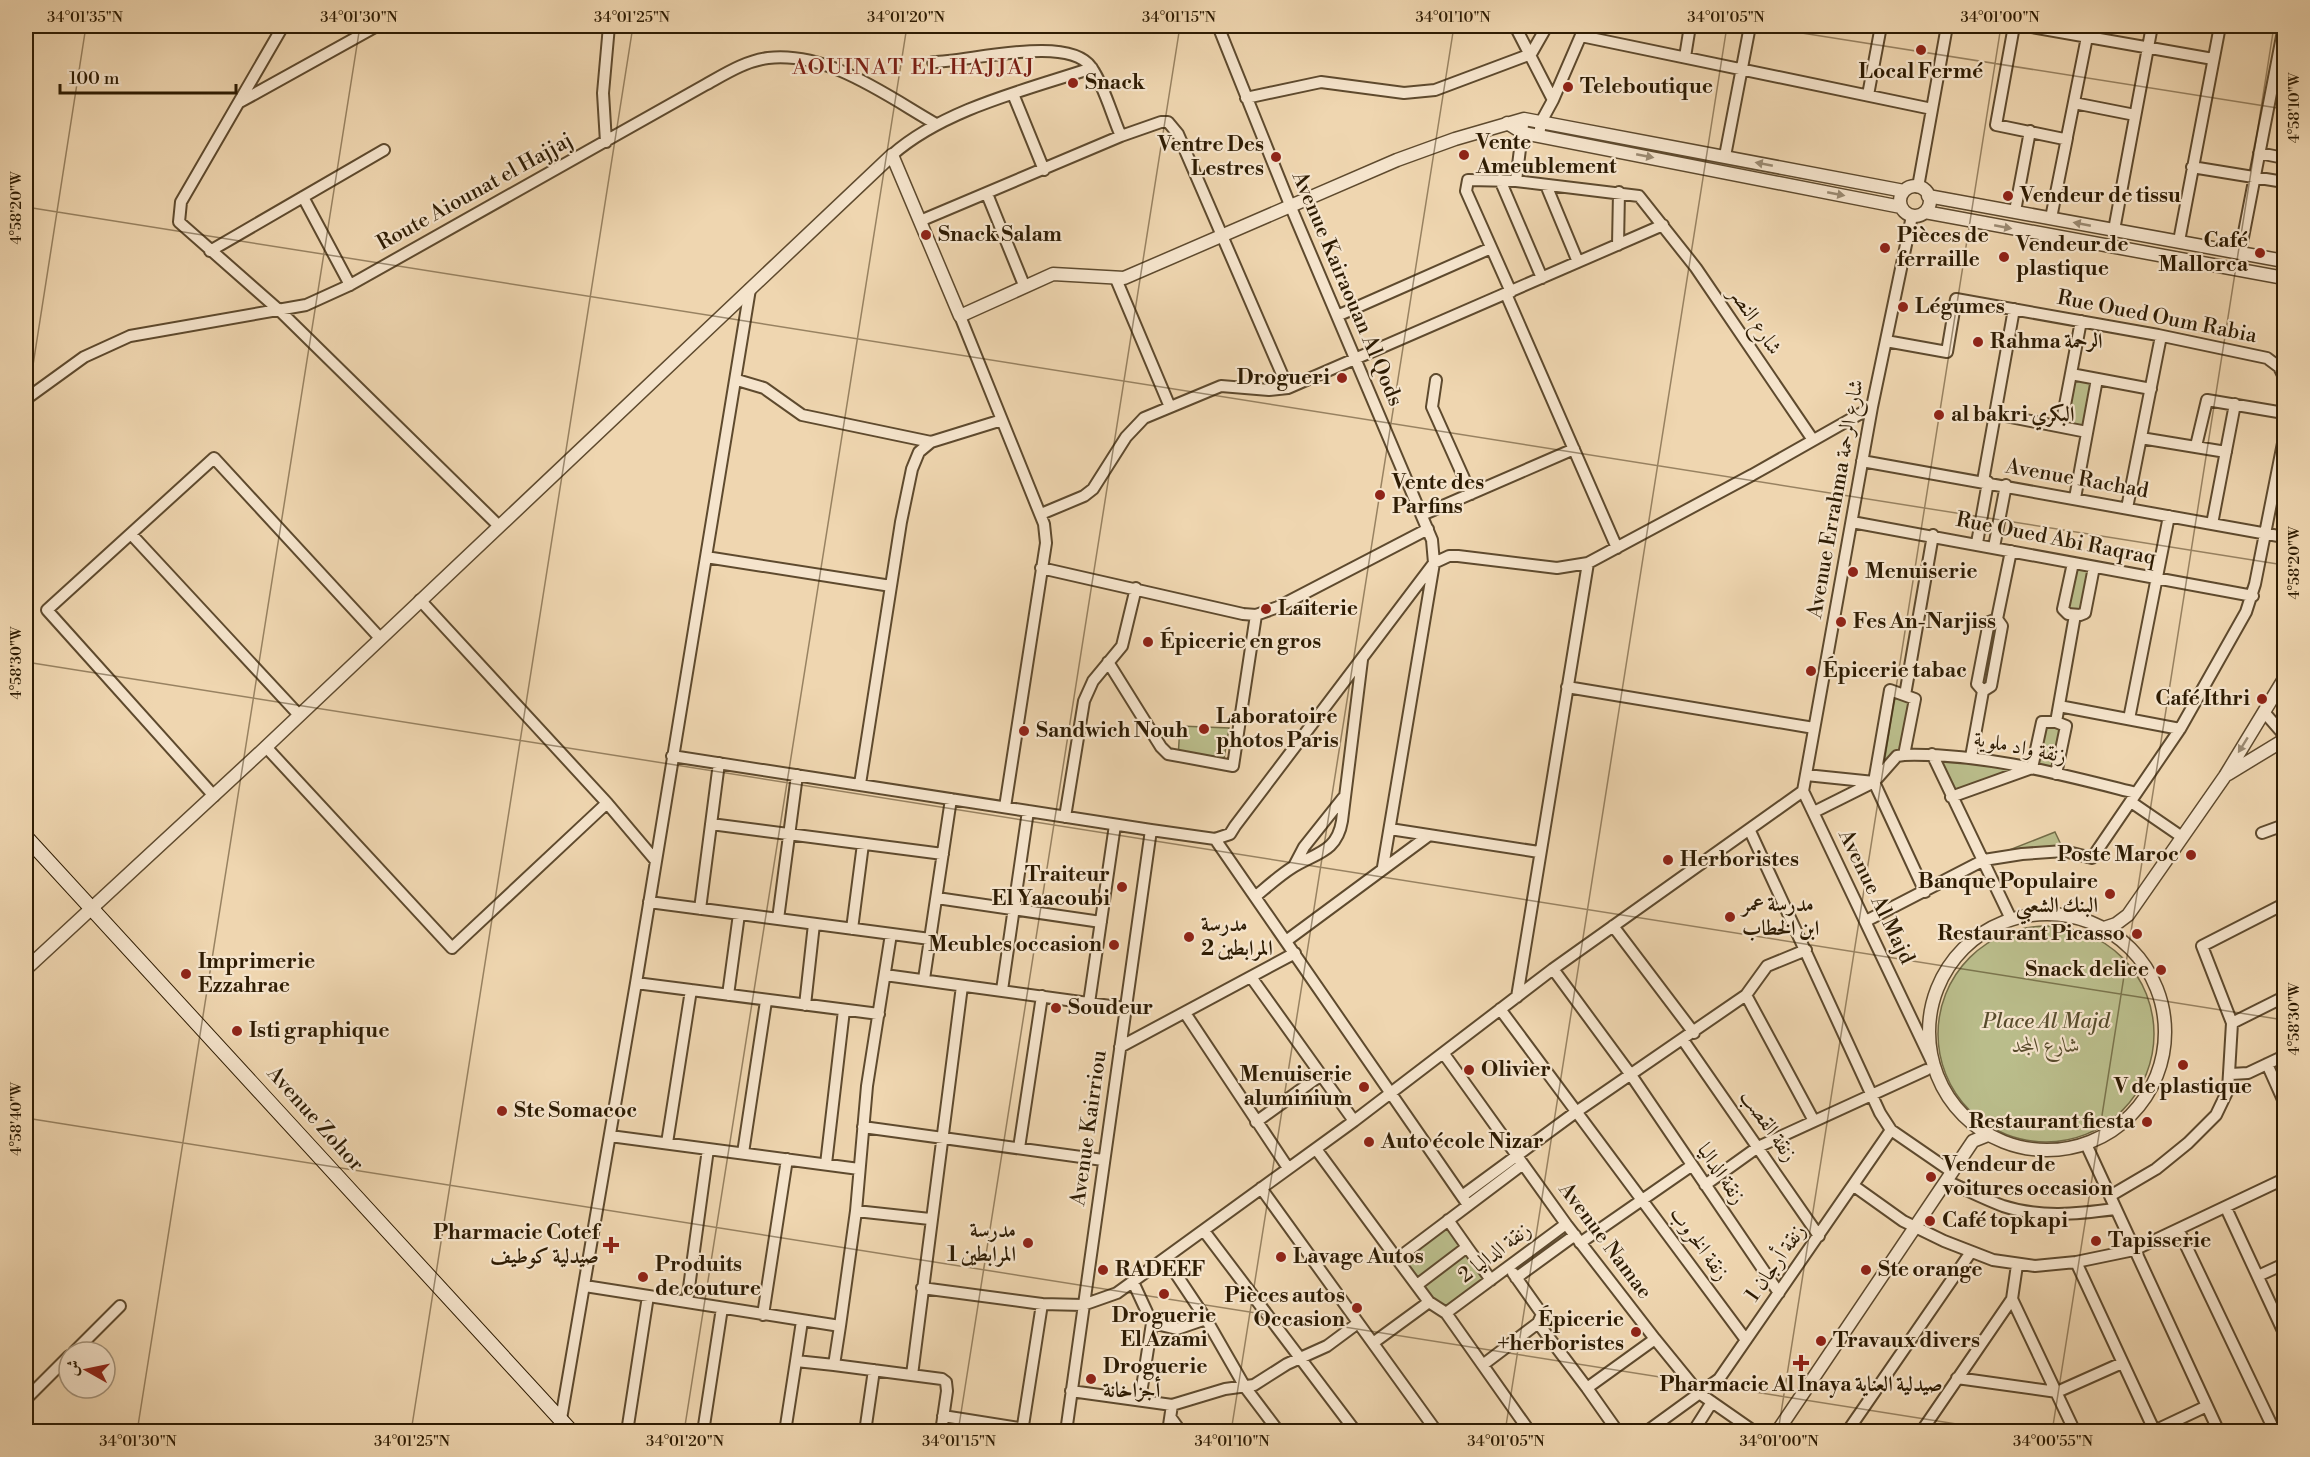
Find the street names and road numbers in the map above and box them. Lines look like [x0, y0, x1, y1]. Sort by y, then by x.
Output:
street label: Route Aiounat el Hajjaj [372, 127, 578, 257]
street label: Avenue Kairaouan Al Qods [1285, 167, 1408, 410]
street label: شارع النصر [1718, 280, 1787, 362]
street label: Rue Oued Oum Rabia [2055, 285, 2259, 349]
street label: Avenue Errahma شارع الرحمة [1802, 377, 1874, 622]
street label: Avenue Rachad [2003, 453, 2151, 504]
street label: Rue Oued Abi Raqraq [1954, 507, 2158, 571]
street label: زنقة واد ملوية [1971, 726, 2069, 770]
street label: Avenue Al Majd [1832, 825, 1920, 969]
street label: Avenue Kairriou [1065, 1048, 1113, 1209]
street label: Avenue Zohor [260, 1060, 369, 1177]
street label: زنقة القصب [1734, 1085, 1802, 1167]
street label: زنقة الداليا [1691, 1138, 1751, 1210]
street label: Avenue Namae [1552, 1177, 1657, 1304]
street label: زنقة الخروب [1663, 1202, 1735, 1286]
street label: زنقة الداليا 2 [1453, 1217, 1537, 1289]
street label: زنقة أرجان 1 [1737, 1217, 1812, 1307]

